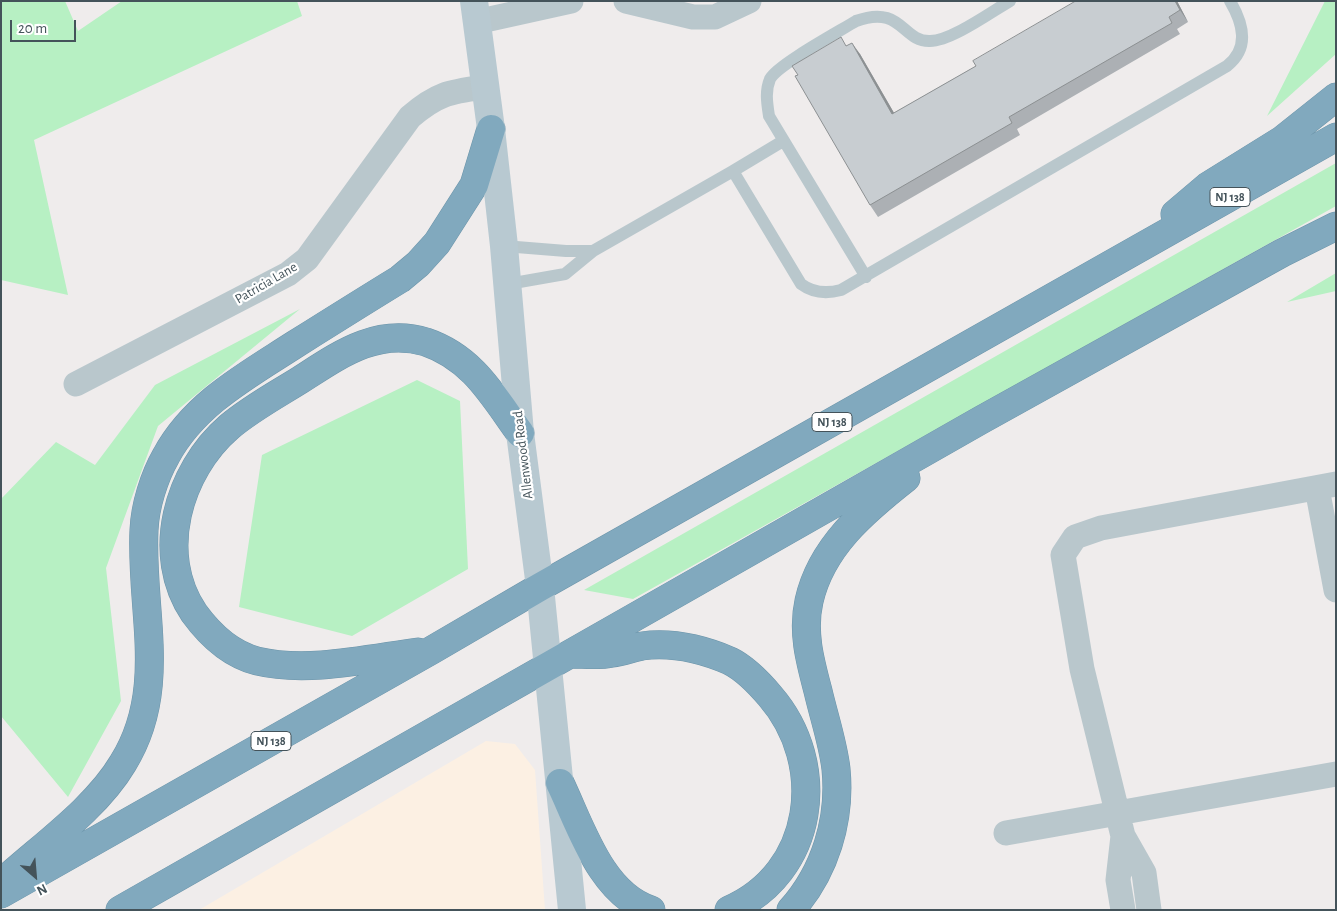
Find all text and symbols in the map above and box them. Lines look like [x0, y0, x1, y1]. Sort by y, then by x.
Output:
scale bar [12, 10, 79, 42]
text: 20 m [18, 21, 47, 36]
road number: NJ 138 [1210, 188, 1250, 206]
street label: Patricia Lane [232, 258, 300, 308]
street label: Allenwood Road [509, 410, 537, 500]
road number: NJ 138 [812, 412, 852, 432]
road number: NJ 138 [251, 731, 291, 750]
north arrow [10, 851, 60, 901]
text: N [34, 881, 49, 898]

